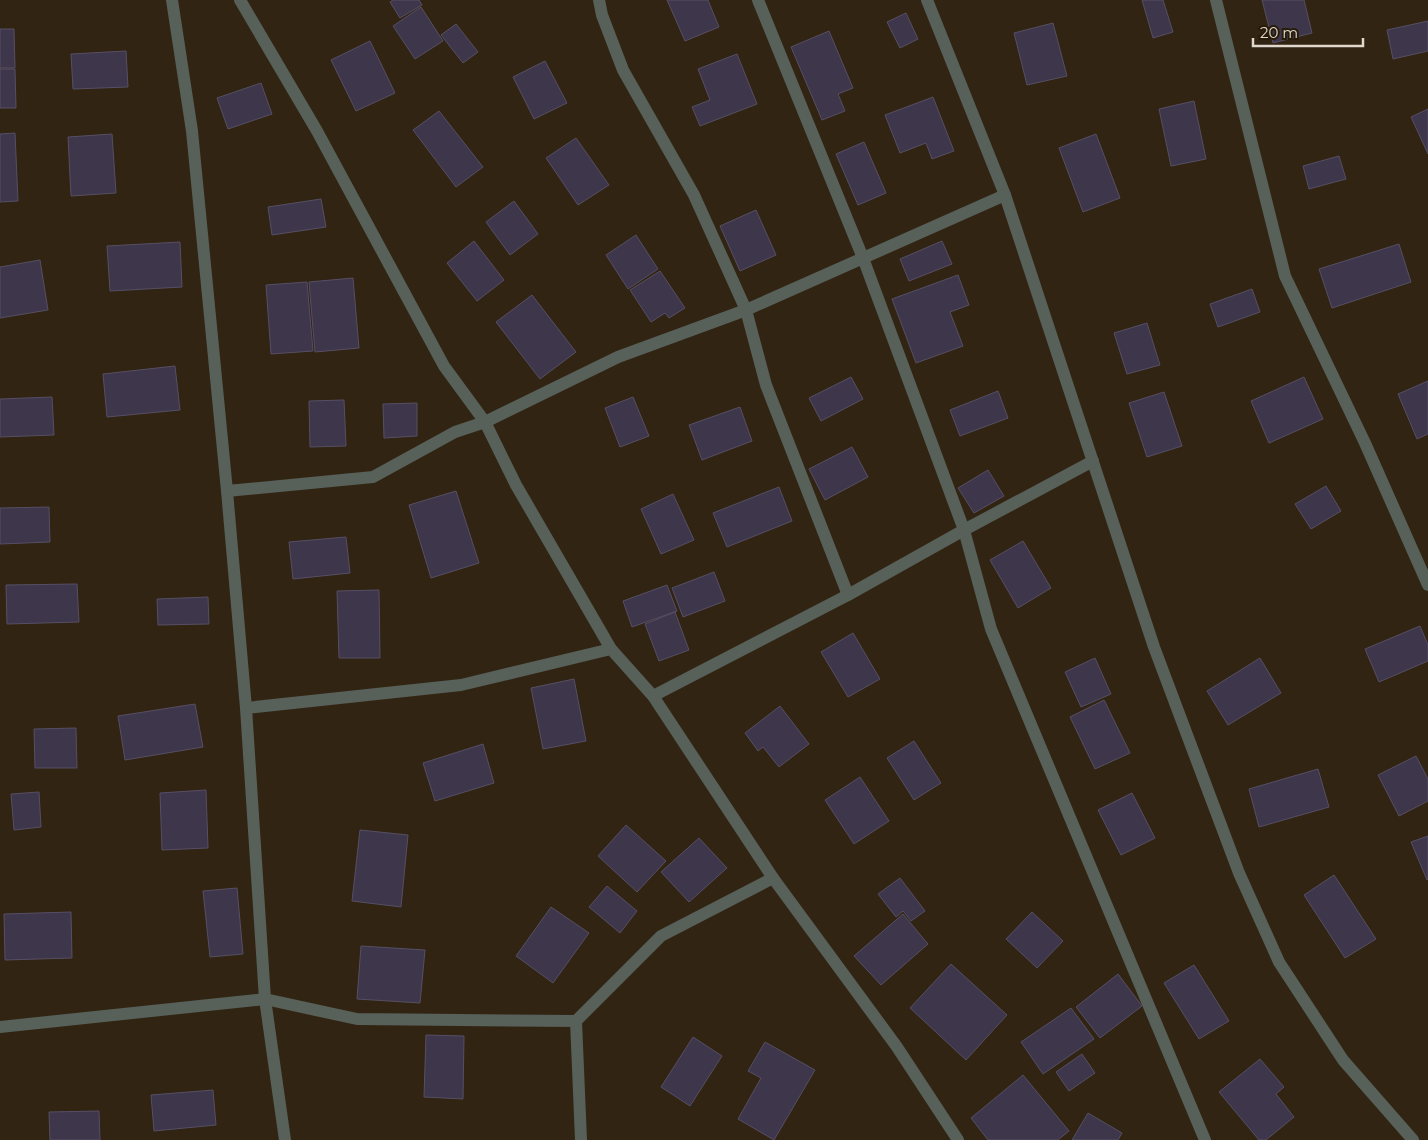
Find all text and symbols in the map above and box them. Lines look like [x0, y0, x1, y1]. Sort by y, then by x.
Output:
scale bar [1253, 15, 1363, 47]
text: 20 m [1260, 23, 1298, 42]

